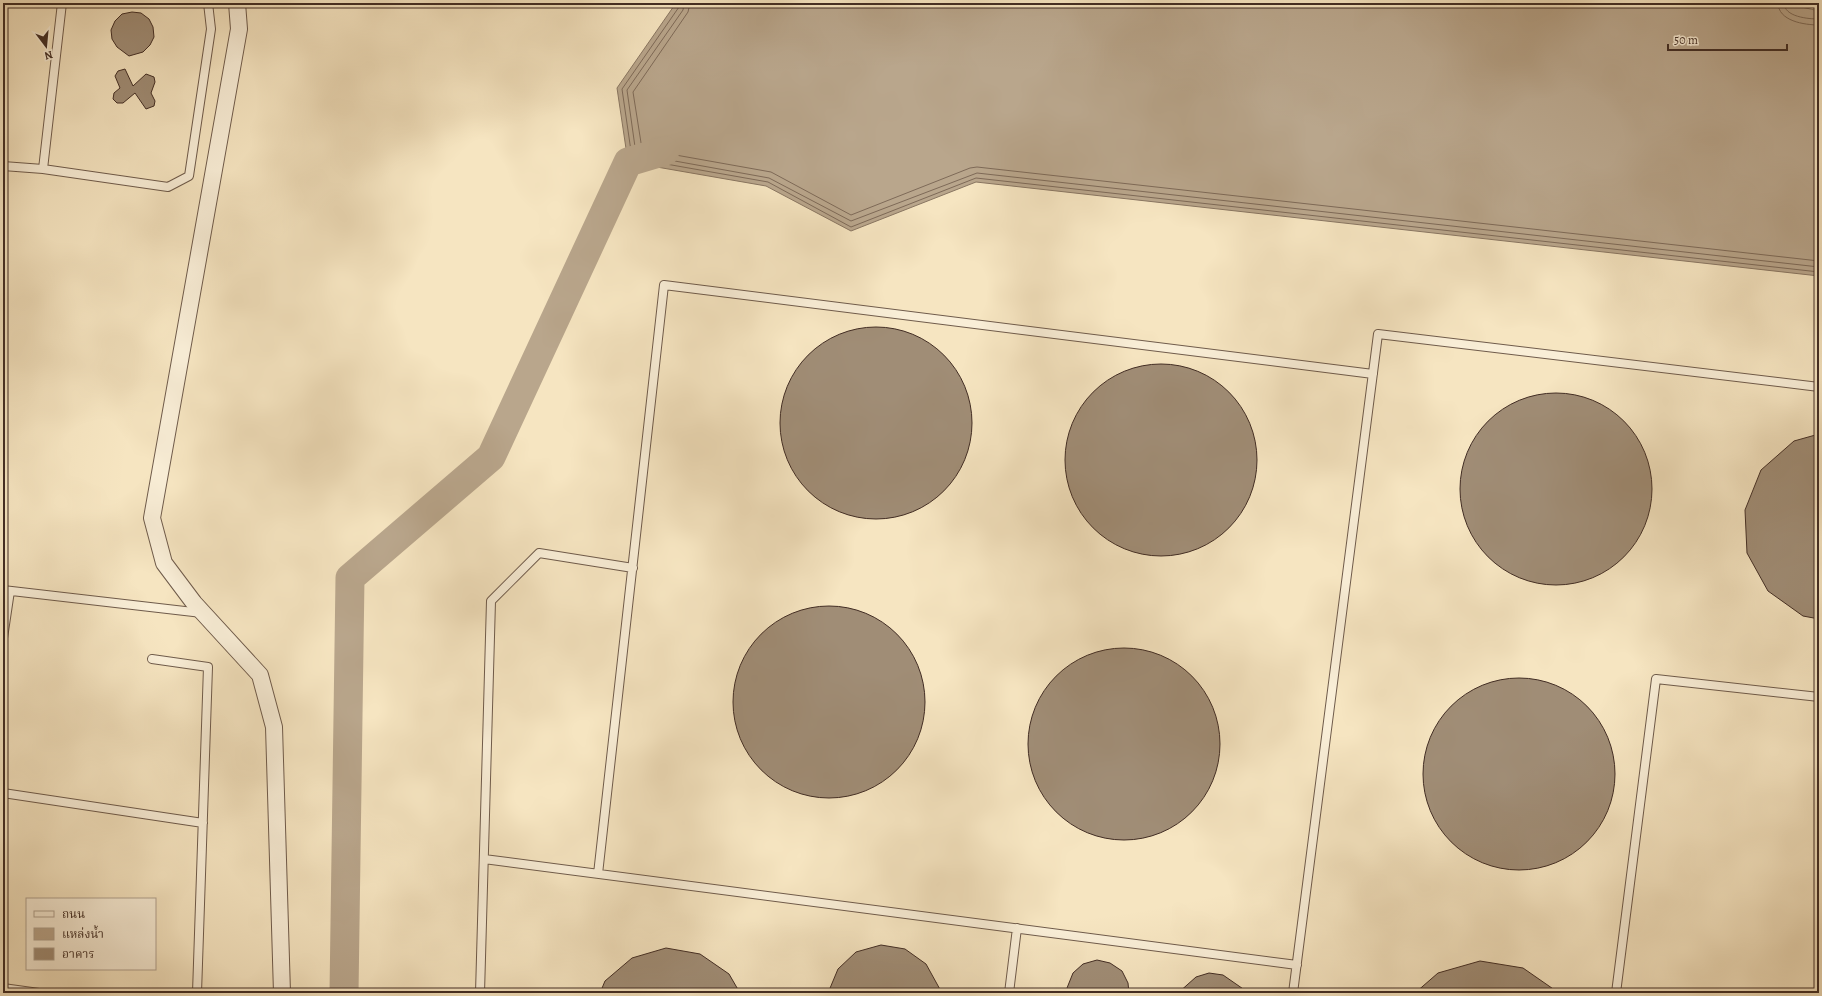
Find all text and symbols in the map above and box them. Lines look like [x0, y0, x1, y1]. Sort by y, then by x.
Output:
north arrow [26, 26, 66, 66]
scale bar [1668, 26, 1787, 52]
text: 50 m [1674, 32, 1698, 48]
text: N [43, 47, 55, 63]
legend [26, 898, 156, 970]
text: ถนน [62, 906, 85, 922]
text: แหล่งน้ำ [62, 925, 104, 942]
text: อาคาร [62, 946, 94, 962]

